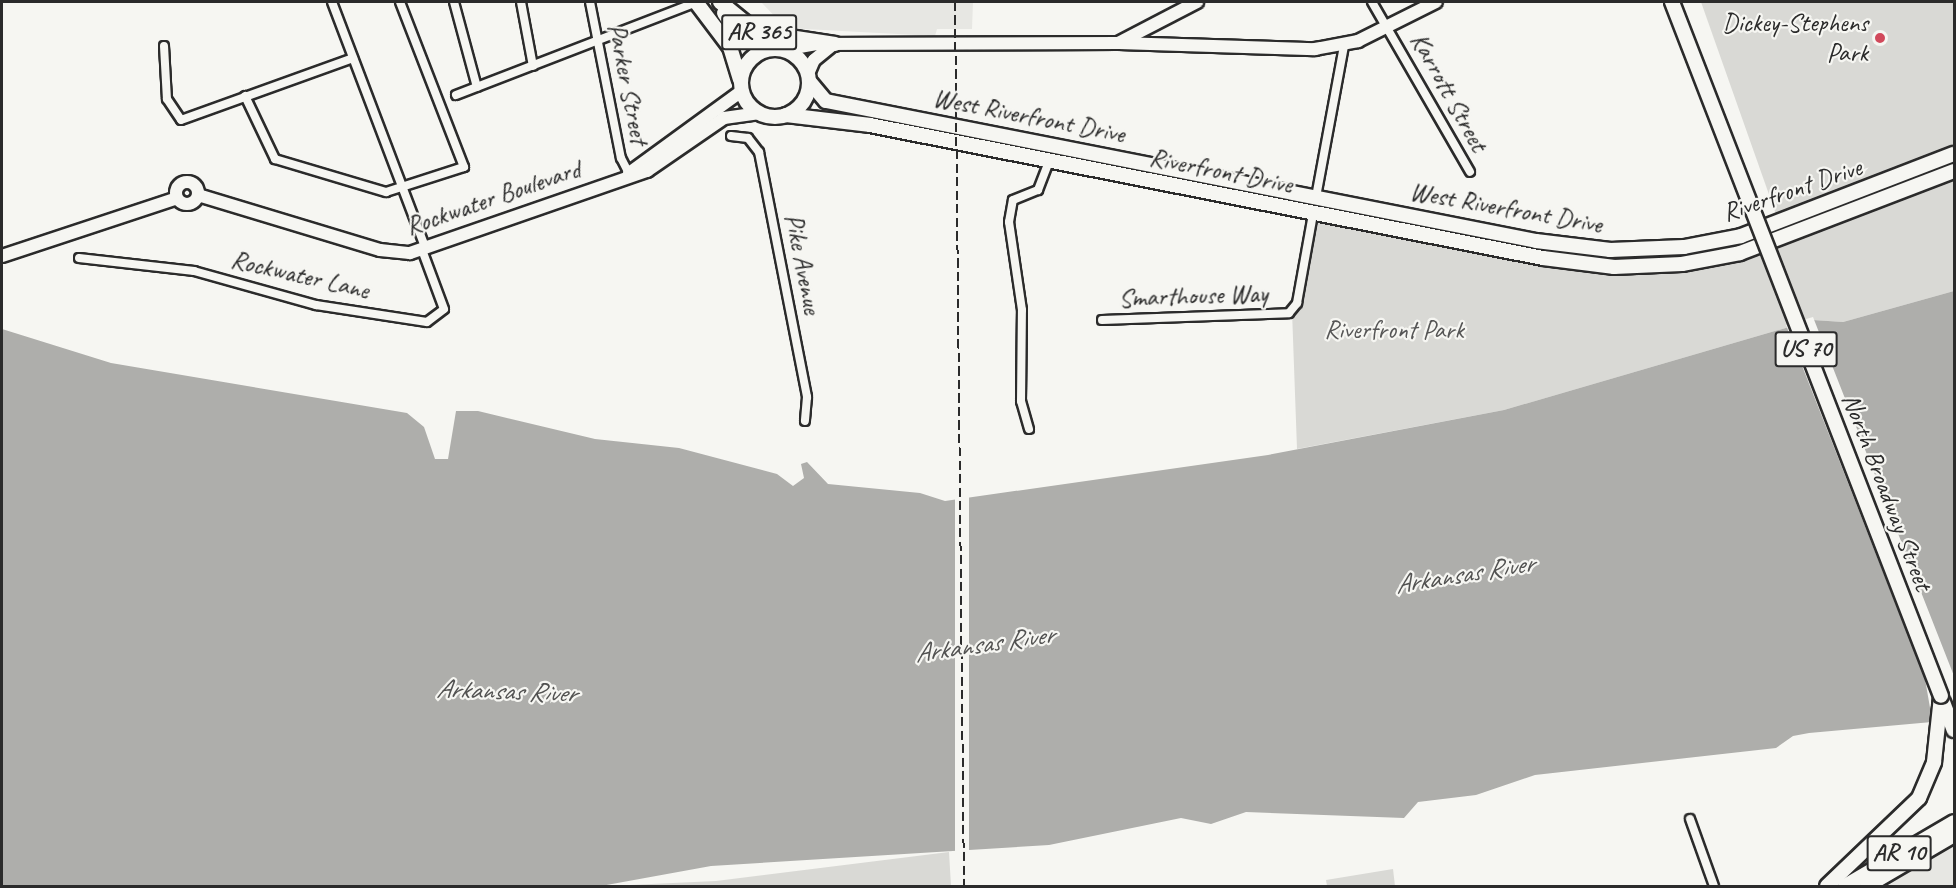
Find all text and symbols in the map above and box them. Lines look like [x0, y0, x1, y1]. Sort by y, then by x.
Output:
place label: Dickey-Stephens Park [1722, 7, 1868, 68]
road number: AR 365 [720, 11, 798, 53]
street label: Parker Street [601, 21, 655, 147]
street label: Karrott Street [1404, 27, 1494, 157]
marker: Dickey-Stephens Park [1873, 31, 1887, 45]
street label: West Riverfront Drive [930, 82, 1128, 150]
street label: Riverfront Drive [1147, 142, 1295, 200]
street label: Riverfront Drive [1718, 152, 1866, 228]
street label: Rockwater Boulevard [401, 153, 585, 243]
street label: West Riverfront Drive [1407, 176, 1605, 240]
street label: Pike Avenue [778, 211, 828, 317]
street label: Rockwater Lane [228, 244, 372, 306]
street label: Smarthouse Way [1118, 278, 1268, 314]
park label: Riverfront Park [1324, 314, 1464, 346]
road number: US 70 [1774, 328, 1838, 370]
street label: North Broadway Street [1835, 389, 1939, 595]
water label: Arkansas River [1392, 547, 1536, 601]
water label: Arkansas River [913, 618, 1055, 670]
water label: Arkansas River [436, 672, 576, 710]
road number: AR 10 [1866, 832, 1932, 874]

